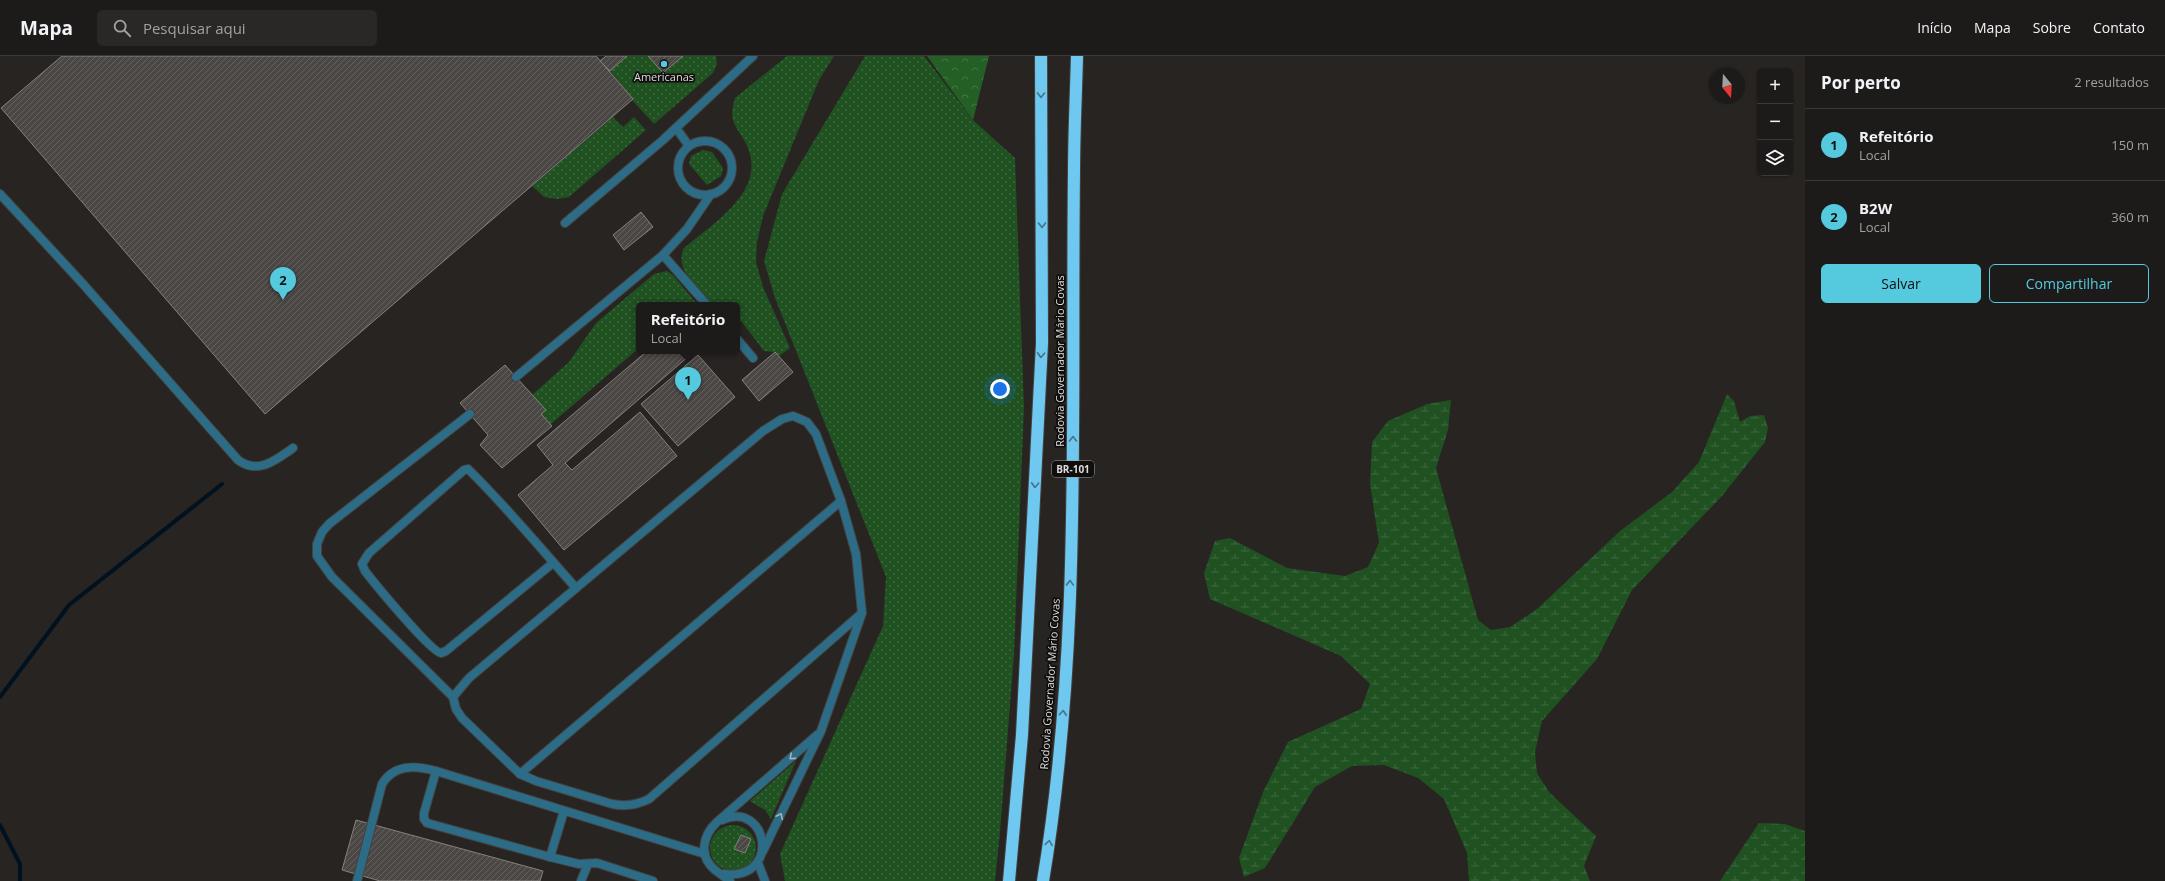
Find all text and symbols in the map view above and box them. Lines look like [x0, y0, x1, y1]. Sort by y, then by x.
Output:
search box [97, 10, 377, 46]
text: Mapa [20, 15, 73, 41]
icon: search [111, 17, 133, 39]
text: Pesquisar aqui [143, 18, 246, 38]
text: Início [1917, 18, 1952, 37]
text: Mapa [1974, 18, 2011, 37]
text: Sobre [2033, 18, 2071, 37]
text: Contato [2093, 18, 2145, 37]
marker: Americanas [659, 59, 669, 69]
north arrow [1709, 68, 1745, 104]
map controls [1757, 68, 1793, 176]
button: + [1757, 68, 1793, 104]
place label: Americanas [634, 69, 694, 84]
text: Por perto [1821, 71, 1901, 94]
text: 2 resultados [2074, 73, 2149, 91]
one-way arrow [1037, 92, 1045, 98]
button: − [1757, 104, 1793, 140]
text: Refeitório [1859, 126, 1934, 146]
text: 1 [1830, 136, 1838, 154]
text: 150 m [2111, 136, 2149, 154]
button: layers [1757, 140, 1793, 176]
text: Local [1859, 146, 1890, 164]
text: B2W [1859, 198, 1892, 218]
text: 2 [1830, 208, 1838, 226]
text: 360 m [2111, 208, 2149, 226]
text: Local [1859, 218, 1890, 236]
one-way arrow [1038, 222, 1046, 228]
button: Salvar [1821, 264, 1981, 303]
button: Compartilhar [1989, 264, 2149, 303]
pin: 2 [270, 267, 296, 300]
street label: Rodovia Governador Mário Covas [1052, 275, 1067, 447]
popup [636, 302, 740, 354]
text: Refeitório [651, 309, 725, 329]
text: Local [651, 329, 682, 347]
one-way arrow [1037, 352, 1046, 358]
pin: 1 [675, 367, 701, 400]
your location [990, 379, 1010, 399]
one-way arrow [1069, 436, 1077, 442]
road number: BR-101 [1052, 461, 1094, 477]
one-way arrow [1031, 482, 1039, 488]
one-way arrow [1066, 580, 1074, 586]
street label: Rodovia Governador Mário Covas [1036, 598, 1063, 770]
one-way arrow [1058, 710, 1067, 716]
one-way arrow [789, 752, 796, 759]
one-way arrow [775, 813, 783, 820]
one-way arrow [1045, 839, 1053, 846]

